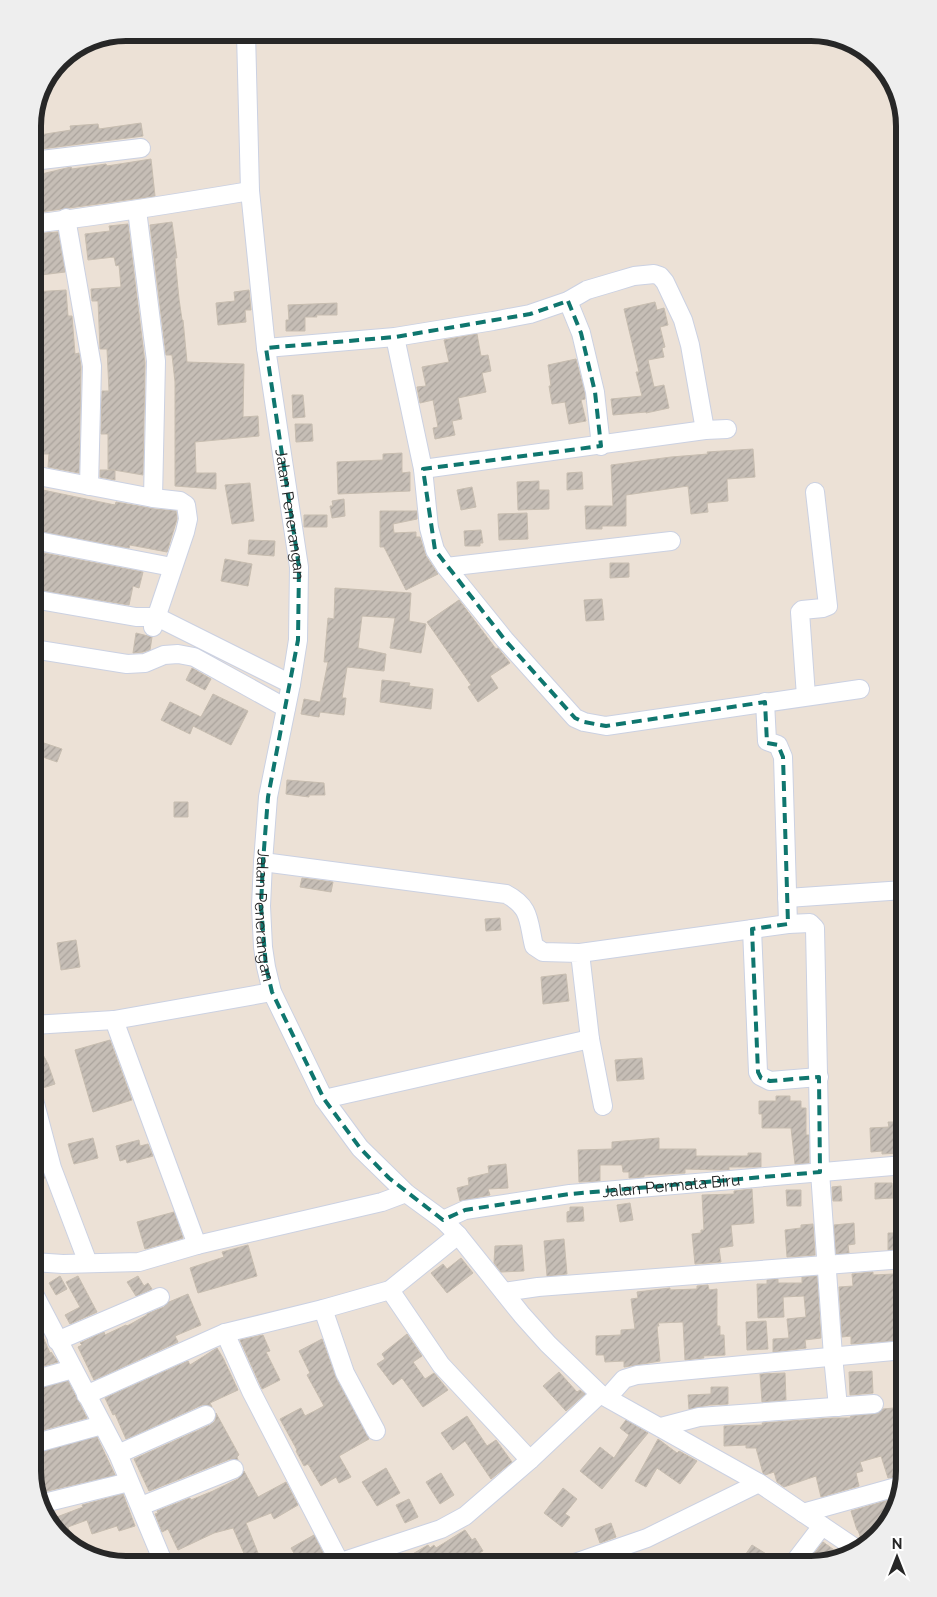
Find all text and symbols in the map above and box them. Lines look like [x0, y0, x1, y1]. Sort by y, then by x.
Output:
street label: Jalan Penerangan [271, 447, 308, 580]
street label: Jalan Penerangan [251, 849, 278, 983]
street label: Jalan Permata Biru [601, 1170, 741, 1201]
north arrow [872, 1532, 922, 1582]
text: N [892, 1536, 902, 1552]

